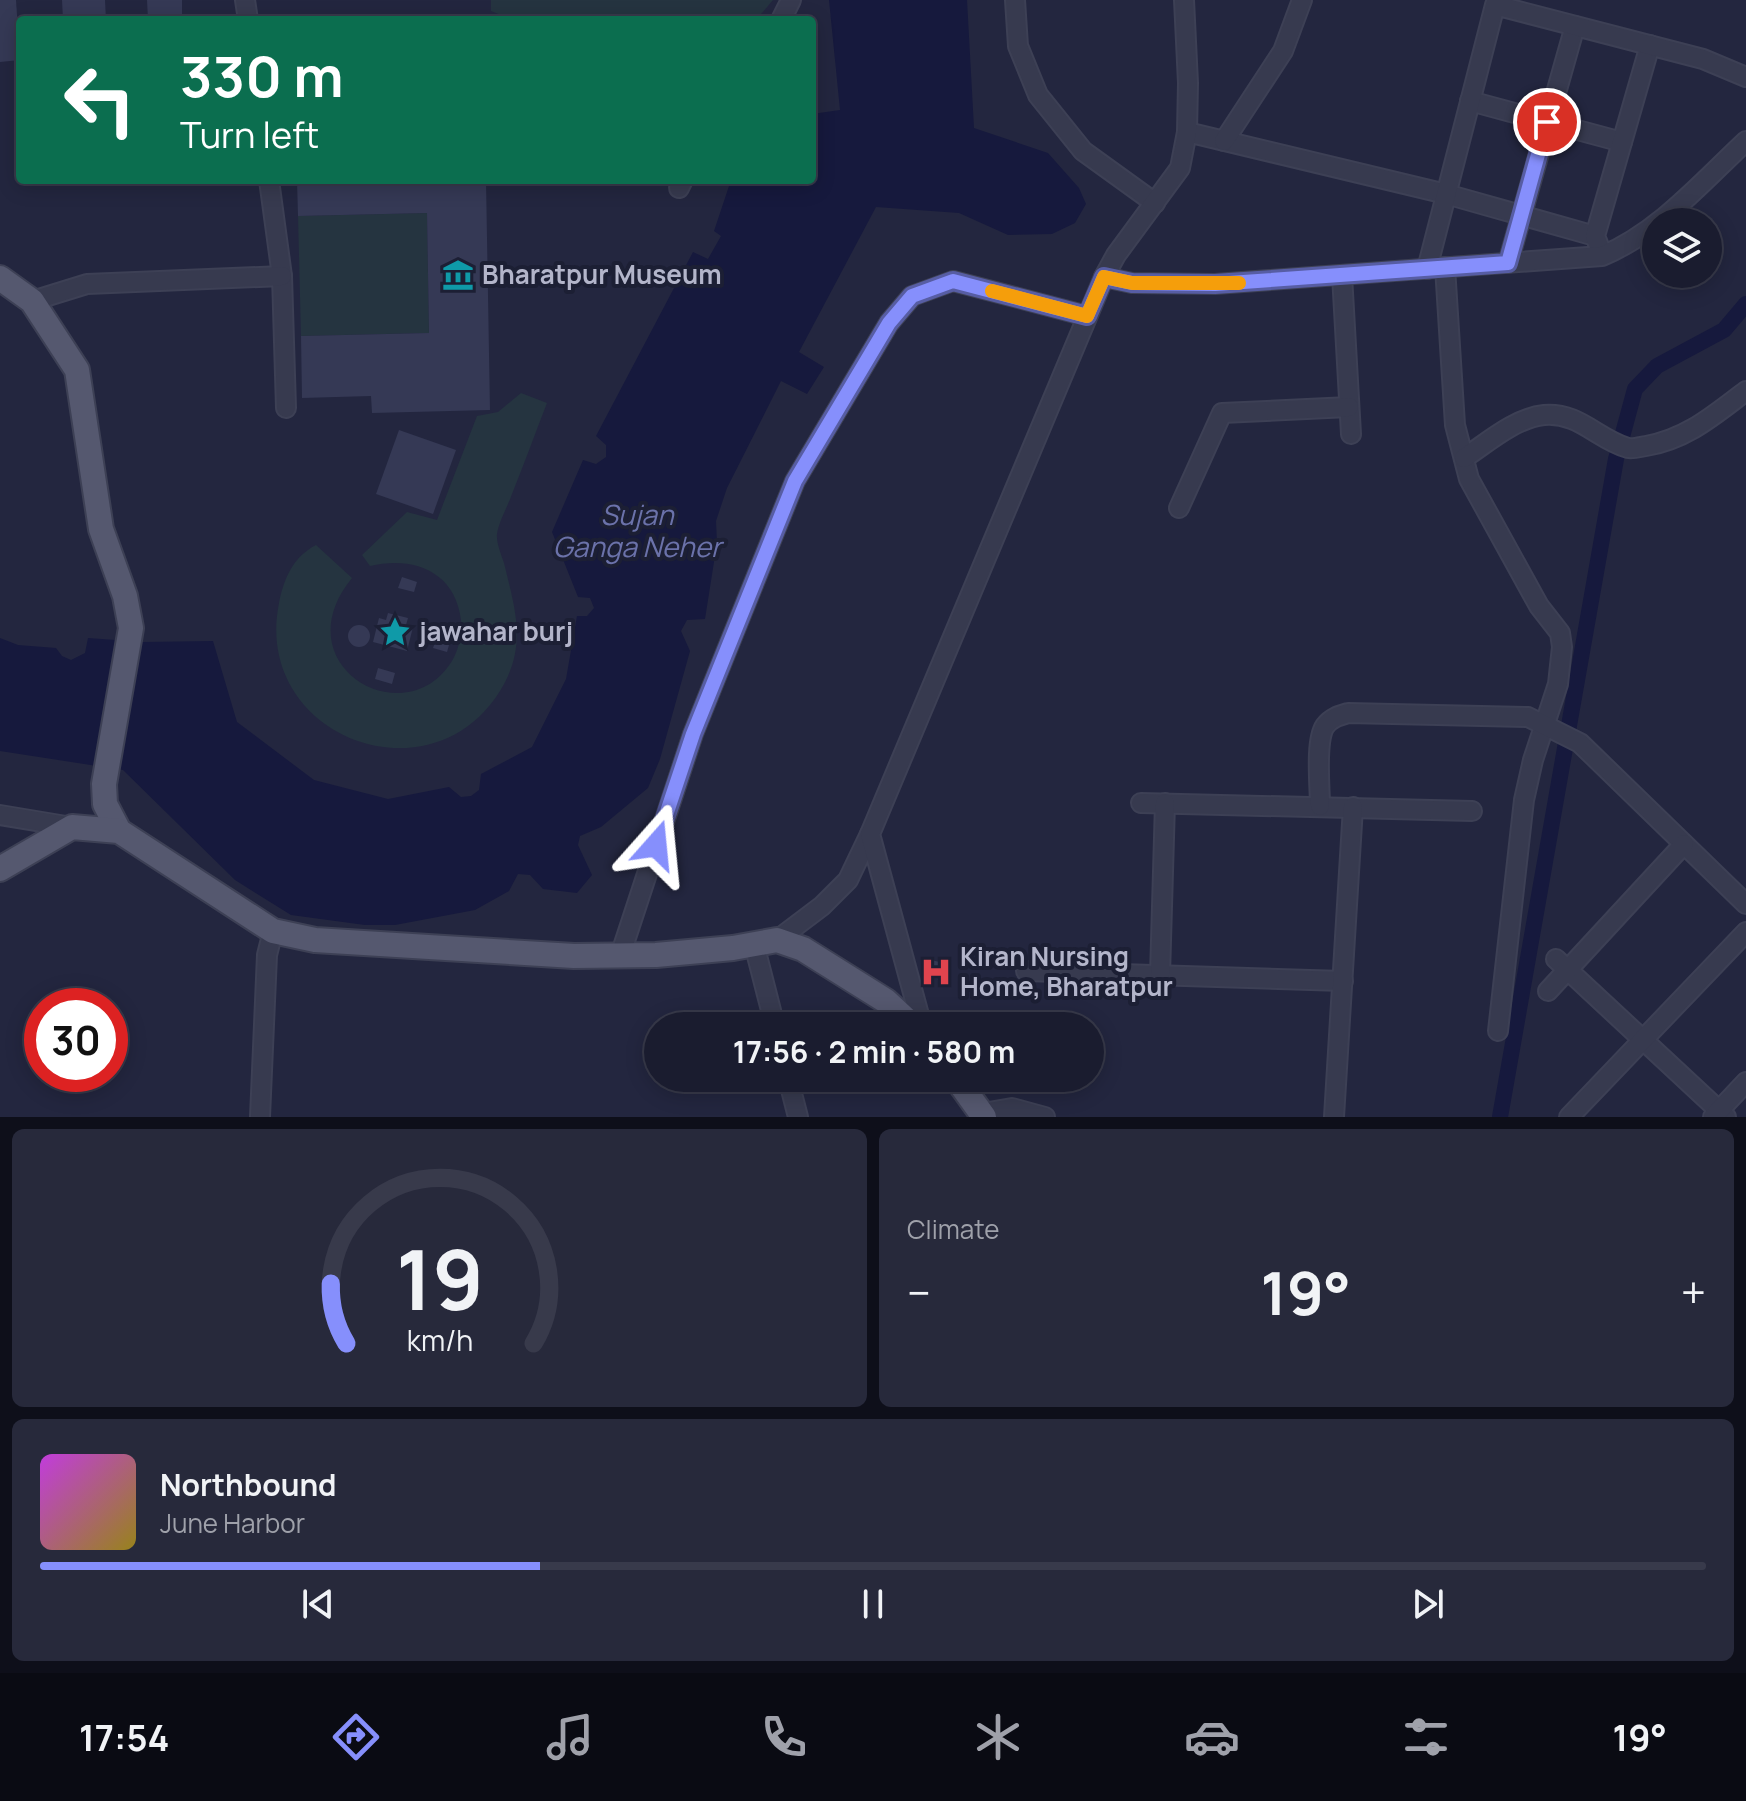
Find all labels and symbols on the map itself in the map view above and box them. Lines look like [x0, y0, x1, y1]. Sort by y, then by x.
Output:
pin [1513, 88, 1581, 156]
place label: Bharatpur Museum [482, 256, 722, 292]
museum icon: Bharatpur Museum [441, 258, 475, 292]
water label: Sujan Ganga Neher [553, 495, 725, 565]
place label: jawahar burj [418, 613, 573, 649]
place icon: jawahar burj [378, 615, 412, 649]
position arrow [614, 803, 698, 887]
place label: Kiran Nursing Home, Bharatpur [960, 938, 1173, 1004]
hospital icon: Kiran Nursing Home, Bharatpur [919, 955, 953, 989]
speed limit sign: 30 [24, 988, 128, 1092]

